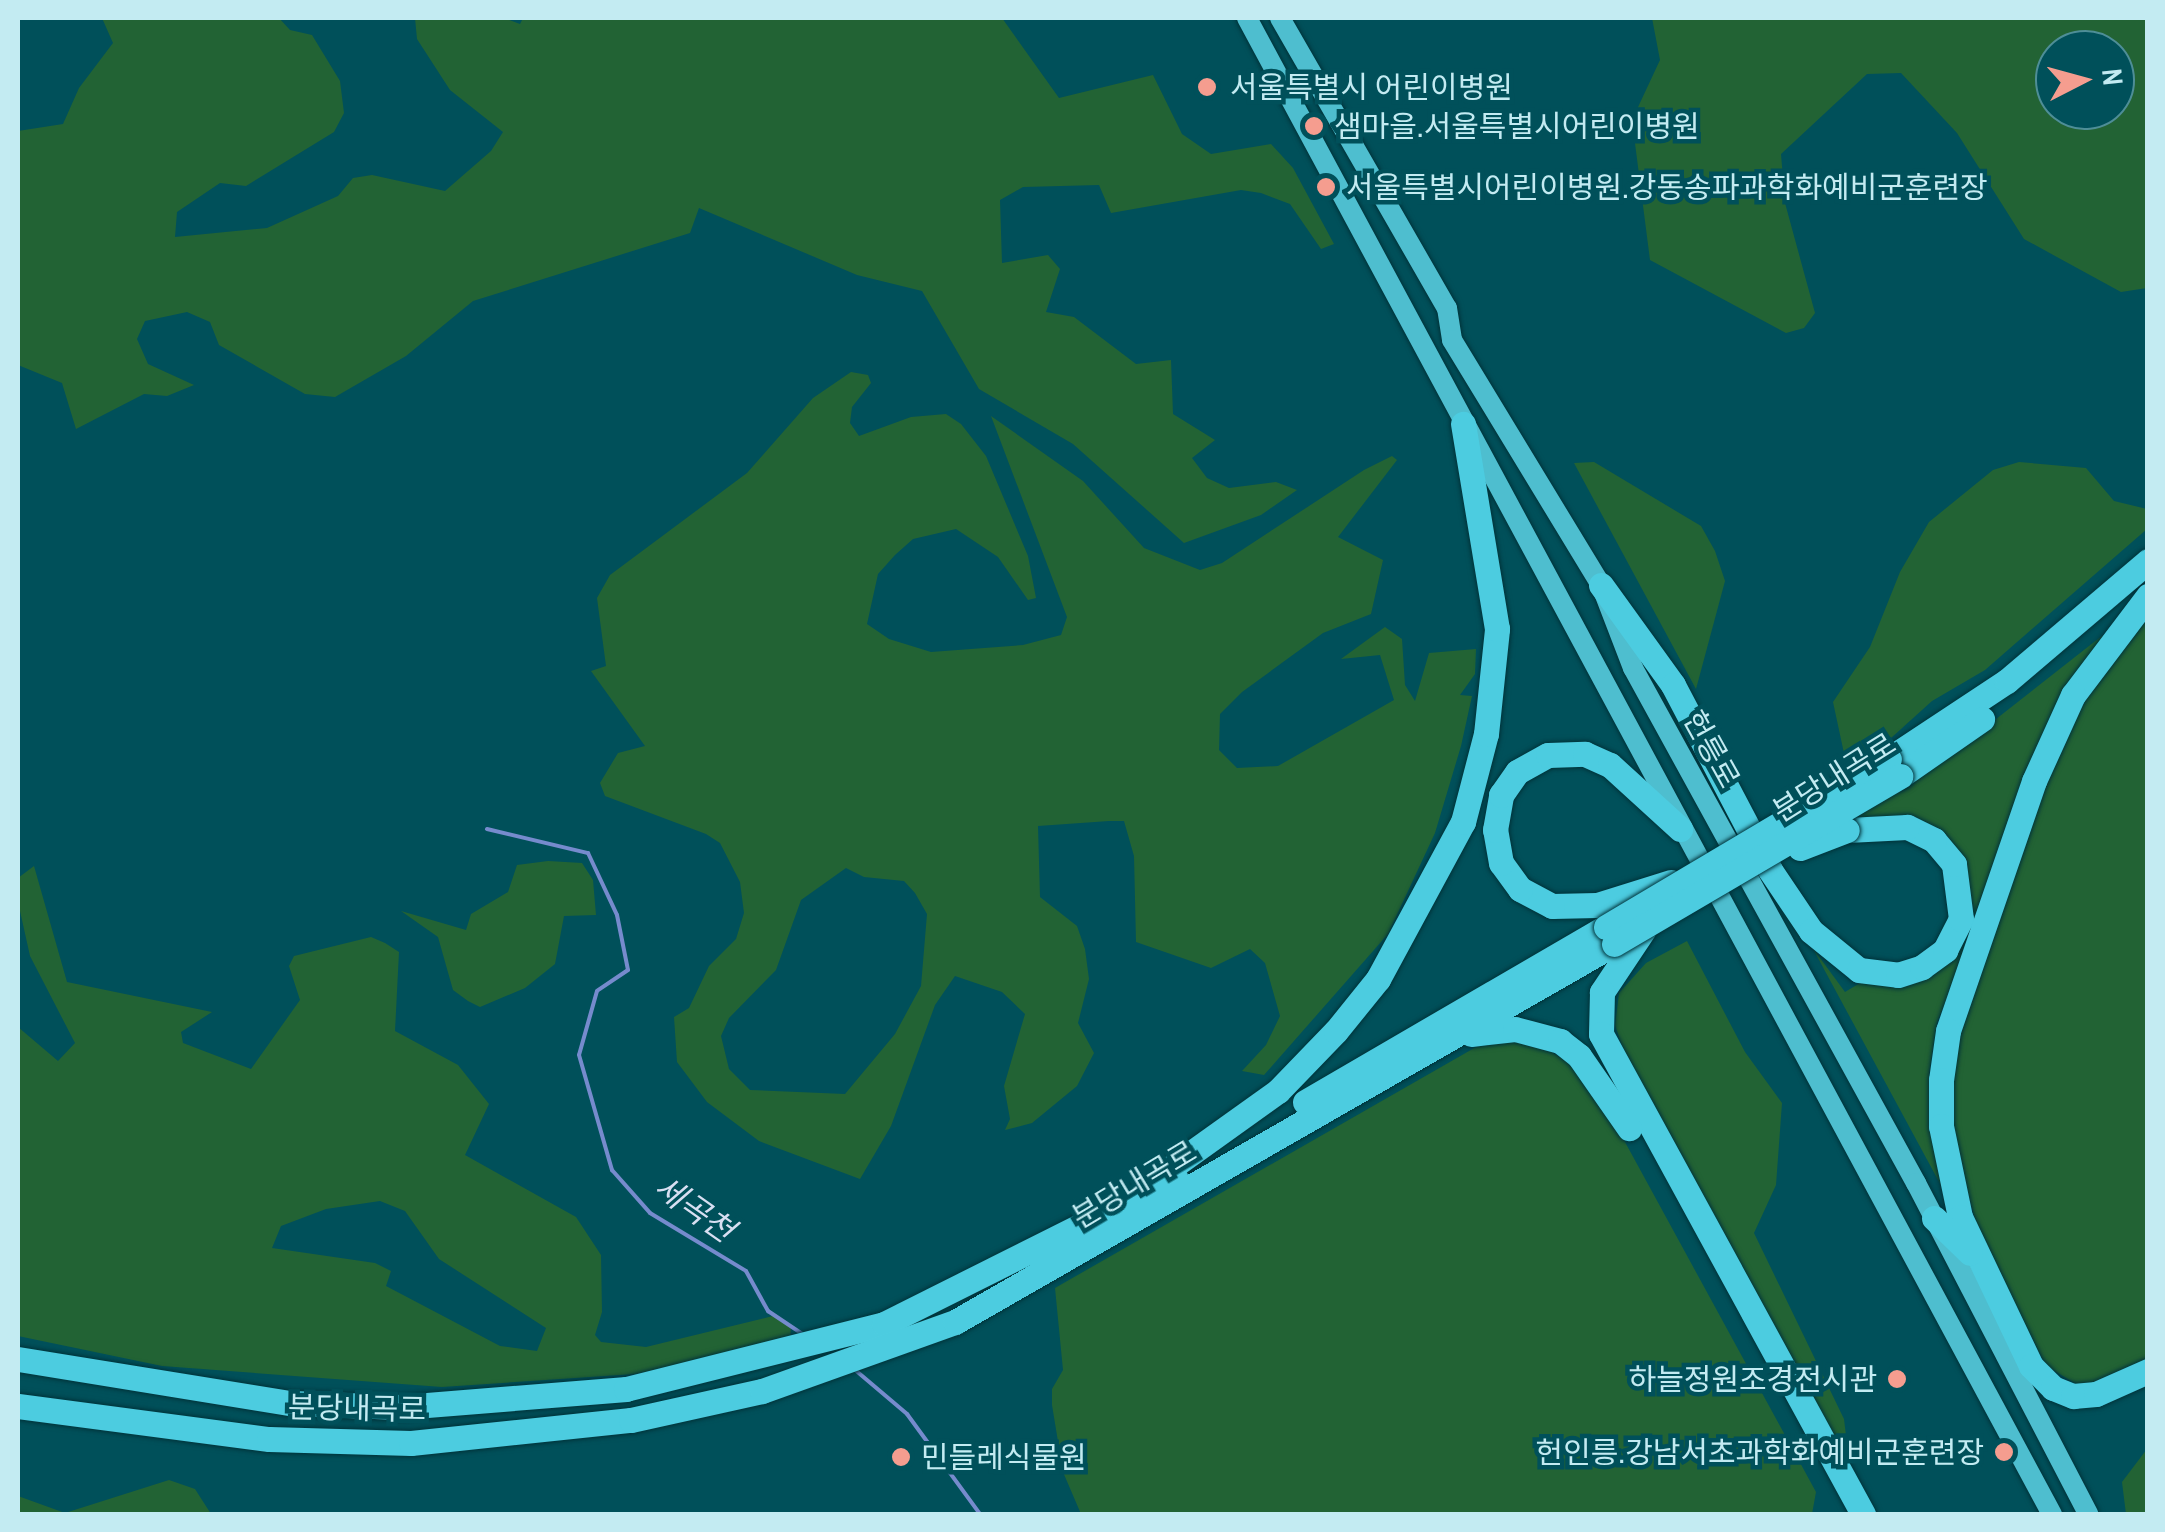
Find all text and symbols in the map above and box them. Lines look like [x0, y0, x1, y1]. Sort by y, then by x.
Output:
north arrow [2035, 30, 2135, 130]
text: N [2093, 67, 2133, 87]
place label: 서울특별시 어린이병원 [1230, 69, 1513, 105]
marker: 서울특별시 어린이병원 [1194, 74, 1220, 100]
place label: 샘마을.서울특별시어린이병원 [1334, 108, 1700, 144]
marker: 샘마을.서울특별시어린이병원 [1303, 115, 1325, 137]
place label: 서울특별시어린이병원.강동송파과학화예비군훈련장 [1346, 169, 1988, 205]
marker: 서울특별시어린이병원.강동송파과학화예비군훈련장 [1315, 176, 1337, 198]
street label: 헌릉로 [1676, 704, 1748, 794]
street label: 분당내곡로 [1766, 725, 1902, 829]
street label: 분당내곡로 [1066, 1133, 1202, 1235]
water label: 세곡천 [647, 1168, 741, 1250]
place label: 하늘정원조경전시관 [1629, 1361, 1877, 1397]
marker: 하늘정원조경전시관 [1886, 1368, 1908, 1390]
street label: 분당내곡로 [288, 1389, 426, 1427]
place label: 헌인릉.강남서초과학화예비군훈련장 [1536, 1434, 1984, 1470]
place label: 민들레식물원 [921, 1439, 1087, 1475]
marker: 헌인릉.강남서초과학화예비군훈련장 [1993, 1441, 2015, 1463]
marker: 민들레식물원 [890, 1446, 912, 1468]

